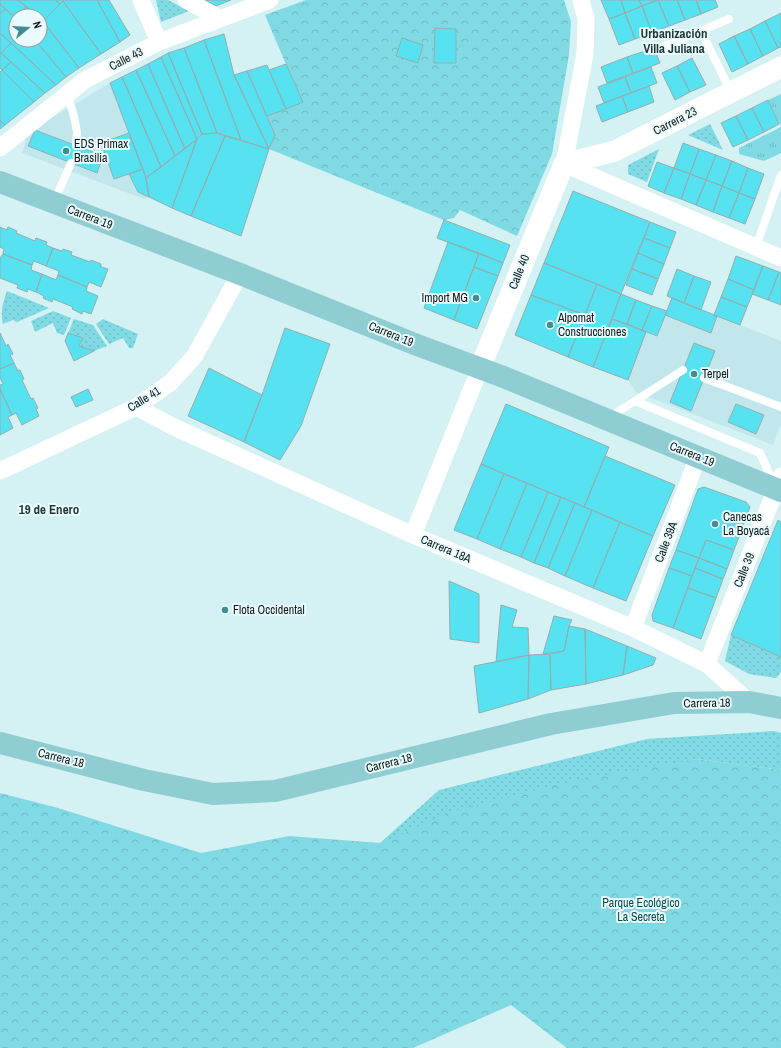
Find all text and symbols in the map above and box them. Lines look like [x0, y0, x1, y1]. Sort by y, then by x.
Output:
north arrow [8, 8, 48, 48]
text: N [30, 20, 45, 30]
district label: Urbanización Villa Juliana [641, 25, 707, 57]
street label: Calle 43 [106, 44, 146, 74]
street label: Carrera 23 [650, 103, 700, 139]
place label: EDS Primax Brasilia [74, 136, 128, 166]
marker: EDS Primax Brasilia [61, 146, 71, 156]
street label: Carrera 19 [65, 201, 115, 233]
street label: Calle 40 [505, 252, 533, 292]
place label: Import MG [422, 290, 468, 306]
marker: Import MG [471, 293, 481, 303]
place label: Alpomat Construcciones [557, 310, 626, 340]
street label: Carrera 19 [366, 318, 416, 350]
marker: Alpomat Construcciones [545, 320, 555, 330]
place label: Terpel [702, 366, 729, 382]
marker: Terpel [689, 369, 699, 379]
street label: Calle 41 [124, 382, 164, 415]
street label: Carrera 19 [667, 438, 717, 470]
district label: 19 de Enero [19, 501, 79, 518]
place label: Canecas La Boyacá [723, 509, 770, 539]
street label: Calle 39A [651, 519, 681, 565]
marker: Canecas La Boyacá [710, 519, 720, 529]
street label: Carrera 18A [418, 531, 474, 567]
street label: Calle 39 [730, 550, 758, 590]
place label: Flota Occidental [233, 602, 305, 618]
marker: Flota Occidental [220, 605, 230, 615]
street label: Carrera 18 [683, 695, 731, 711]
street label: Carrera 18 [36, 745, 86, 771]
street label: Carrera 18 [364, 750, 414, 776]
park label: Parque Ecológico La Secreta [602, 895, 680, 925]

